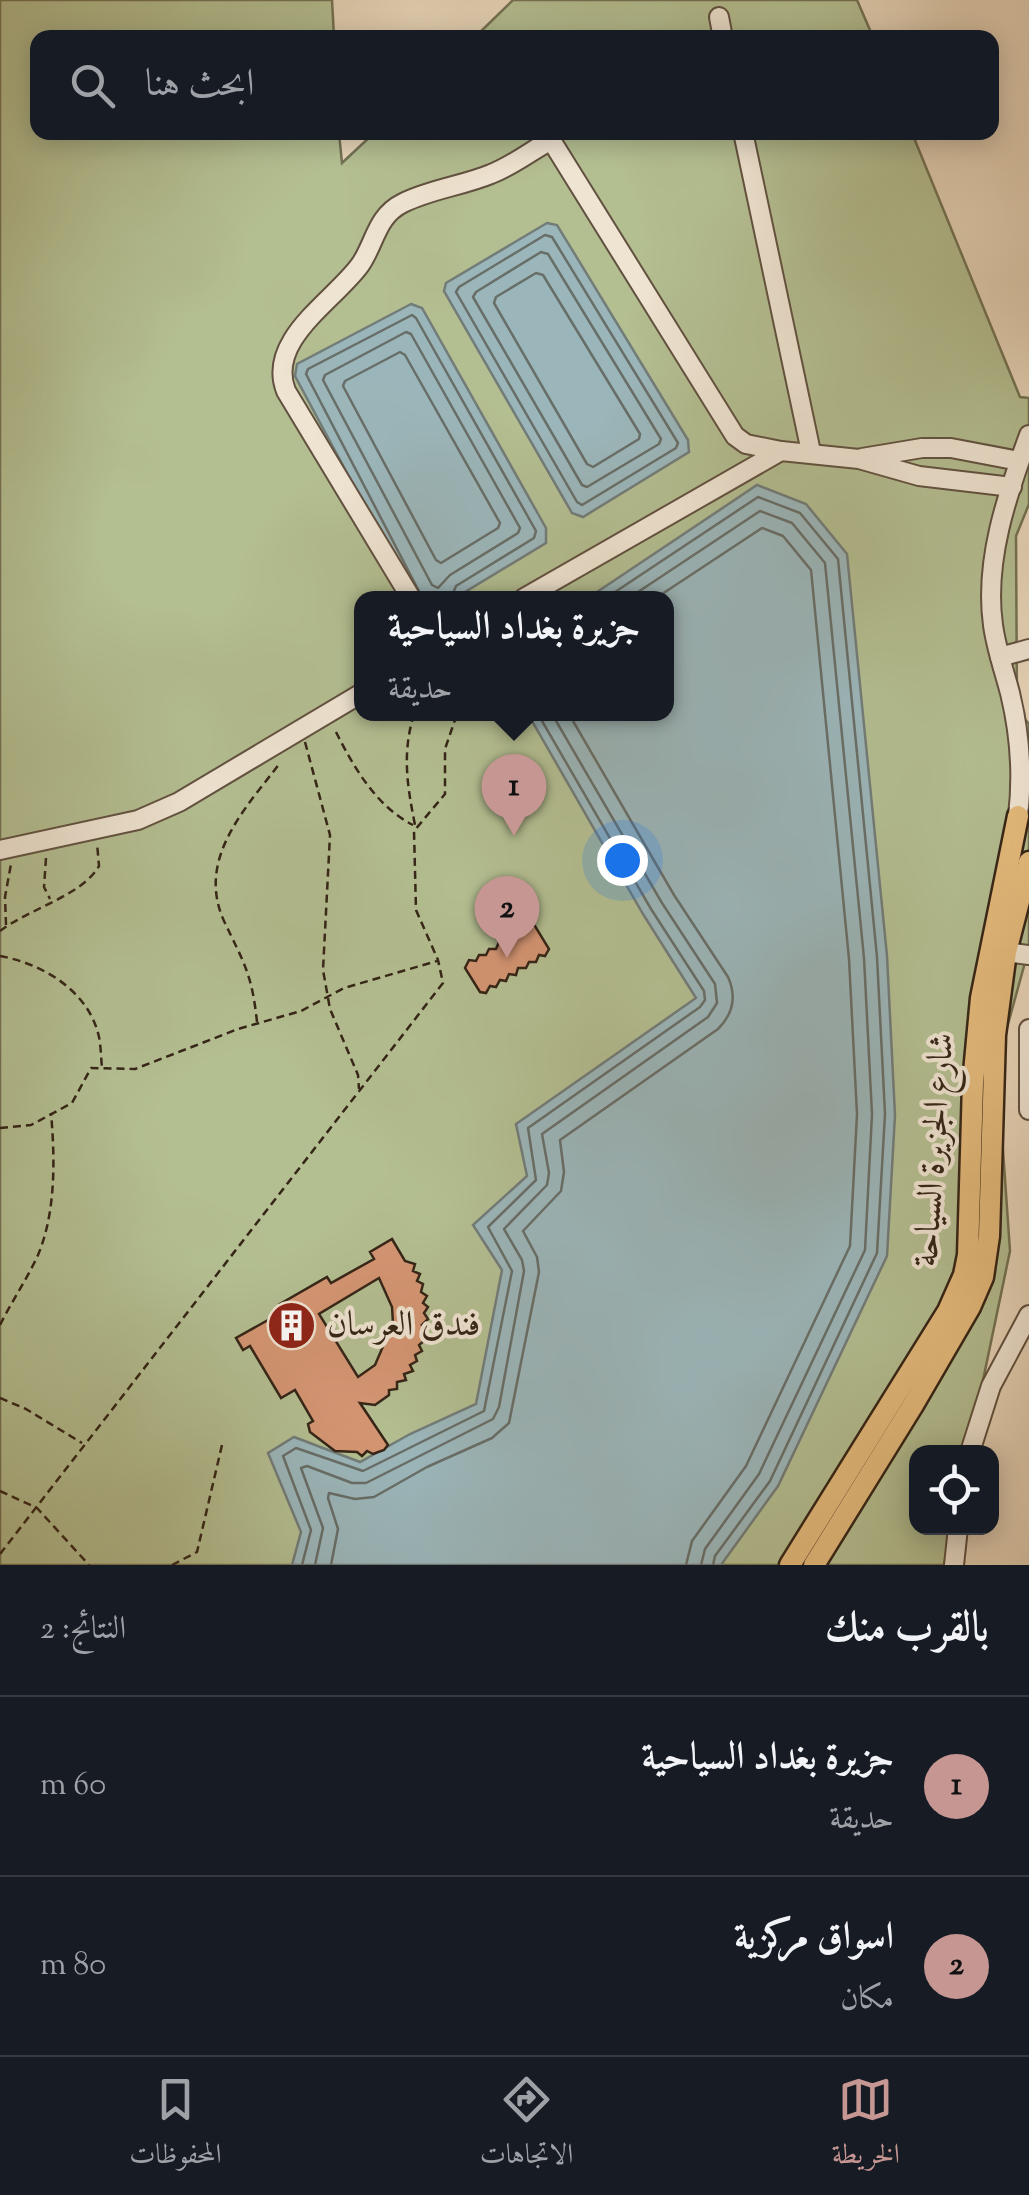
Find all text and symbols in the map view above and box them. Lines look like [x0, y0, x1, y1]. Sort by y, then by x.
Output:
search box [30, 30, 999, 140]
icon: search [65, 58, 120, 113]
text: ابحث هنا [145, 59, 254, 113]
popup [354, 591, 674, 721]
text: جزيرة بغداد السياحية [388, 602, 640, 656]
text: حديقة [388, 667, 453, 713]
pin: 1 [482, 754, 546, 836]
your location [597, 835, 648, 886]
pin: 2 [474, 876, 540, 958]
street label: شارع الجزيرة السياحة [902, 1031, 970, 1269]
building icon: فندق العرسان [266, 1300, 318, 1352]
place label: فندق العرسان [327, 1301, 480, 1352]
map controls [909, 1445, 999, 1535]
button: locate [909, 1445, 999, 1535]
text: بالقرب منك [825, 1600, 989, 1660]
text: النتائج: 2 [40, 1607, 126, 1653]
text: جزيرة بغداد السياحية [642, 1732, 894, 1786]
text: 60 m [40, 1763, 106, 1809]
text: 1 [951, 1763, 962, 1809]
text: حديقة [829, 1797, 894, 1843]
text: اسواق مركزية [734, 1912, 894, 1966]
text: 80 m [40, 1943, 106, 1989]
text: 2 [949, 1943, 964, 1989]
text: مكان [840, 1977, 894, 2023]
tab: المحفوظات [129, 2072, 221, 2181]
tab: الاتجاهات [480, 2072, 573, 2181]
tab: الخريطة [832, 2072, 900, 2181]

